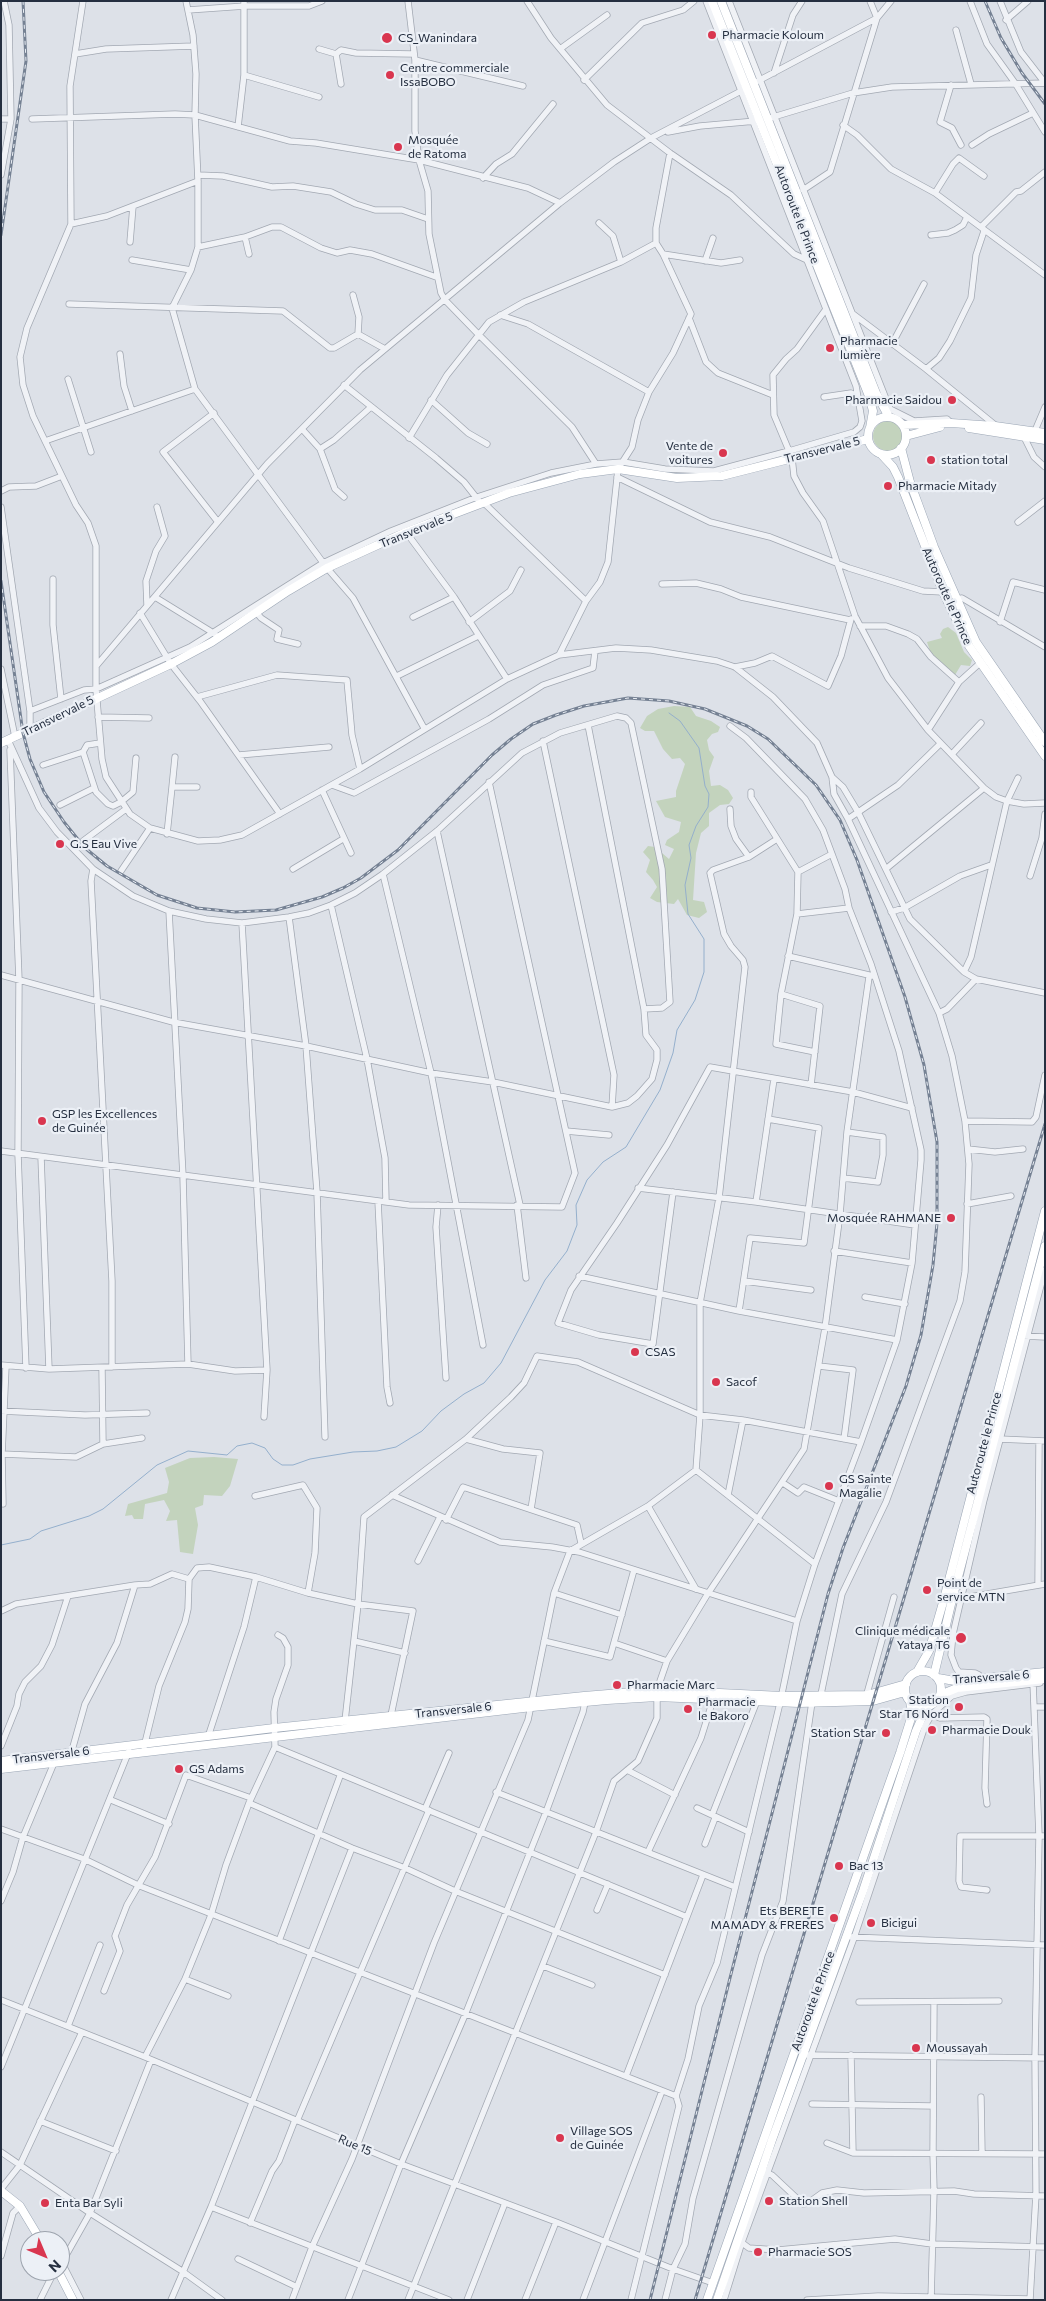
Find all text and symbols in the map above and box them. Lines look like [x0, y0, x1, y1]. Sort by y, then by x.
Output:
place label: Pharmacie Koloum [722, 28, 824, 42]
marker: Pharmacie Koloum [706, 29, 718, 41]
marker: CS_Wanindara [380, 31, 394, 45]
place label: CS_Wanindara [398, 31, 477, 45]
place label: Centre commerciale IssaBOBO [400, 61, 509, 89]
marker: Centre commerciale IssaBOBO [384, 69, 396, 81]
place label: Mosquée de Ratoma [408, 133, 467, 161]
marker: Mosquée de Ratoma [392, 141, 404, 153]
street label: Autoroute le Prince [771, 162, 823, 266]
place label: Pharmacie lumière [840, 334, 898, 362]
marker: Pharmacie lumière [824, 342, 836, 354]
place label: Pharmacie Saidou [845, 393, 942, 407]
marker: Pharmacie Saidou [946, 394, 958, 406]
street label: Transvervale 5 [783, 434, 861, 466]
place label: Vente de voitures [666, 439, 713, 467]
marker: Vente de voitures [717, 447, 729, 459]
place label: station total [941, 453, 1008, 467]
marker: station total [925, 454, 937, 466]
place label: Pharmacie Mitady [898, 479, 997, 493]
marker: Pharmacie Mitady [882, 480, 894, 492]
street label: Transvervale 5 [377, 509, 455, 551]
street label: Autoroute le Prince [919, 545, 975, 647]
street label: Transvervale 5 [20, 692, 96, 740]
place label: G.S Eau Vive [70, 837, 137, 851]
marker: G.S Eau Vive [54, 838, 66, 850]
place label: GSP les Excellences de Guinée [52, 1107, 157, 1135]
marker: GSP les Excellences de Guinée [36, 1115, 48, 1127]
place label: Mosquée RAHMANE [827, 1211, 941, 1225]
marker: Mosquée RAHMANE [945, 1212, 957, 1224]
place label: CSAS [645, 1345, 676, 1359]
marker: CSAS [629, 1346, 641, 1358]
place label: Sacof [726, 1375, 757, 1389]
marker: Sacof [710, 1376, 722, 1388]
street label: Autoroute le Prince [963, 1390, 1005, 1496]
place label: GS Sainte Magalie [839, 1472, 892, 1500]
marker: GS Sainte Magalie [823, 1480, 835, 1492]
place label: Point de service MTN [937, 1576, 1005, 1604]
marker: Point de service MTN [921, 1584, 933, 1596]
place label: Clinique médicale Yataya T6 [855, 1624, 950, 1652]
marker: Clinique médicale Yataya T6 [954, 1631, 968, 1645]
street label: Transversale 6 [952, 1667, 1030, 1687]
place label: Pharmacie Marc [627, 1678, 715, 1692]
marker: Pharmacie Marc [611, 1679, 623, 1691]
place label: Station Star T6 Nord [879, 1693, 949, 1721]
place label: Pharmacie le Bakoro [698, 1695, 756, 1723]
street label: Transversale 6 [414, 1699, 492, 1721]
marker: Station Star T6 Nord [953, 1701, 965, 1713]
marker: Pharmacie le Bakoro [682, 1703, 694, 1715]
place label: Pharmacie Douk [942, 1723, 1031, 1737]
marker: Pharmacie Douk [926, 1724, 938, 1736]
place label: Station Star [811, 1726, 876, 1740]
marker: Station Star [880, 1727, 892, 1739]
street label: Transversale 6 [12, 1743, 90, 1767]
place label: GS Adams [189, 1762, 244, 1776]
marker: GS Adams [173, 1763, 185, 1775]
place label: Bac 13 [849, 1859, 883, 1873]
marker: Bac 13 [833, 1860, 845, 1872]
place label: Ets BERETE MAMADY & FRERES [711, 1904, 824, 1932]
marker: Ets BERETE MAMADY & FRERES [828, 1912, 840, 1924]
place label: Bicigui [881, 1916, 917, 1930]
marker: Bicigui [865, 1917, 877, 1929]
street label: Autoroute le Prince [788, 1949, 838, 2053]
place label: Moussayah [926, 2041, 988, 2055]
marker: Moussayah [910, 2042, 922, 2054]
place label: Village SOS de Guinée [570, 2124, 633, 2152]
street label: Rue 15 [336, 2131, 374, 2159]
marker: Village SOS de Guinée [554, 2132, 566, 2144]
place label: Station Shell [779, 2194, 848, 2208]
marker: Station Shell [763, 2195, 775, 2207]
place label: Enta Bar Syli [55, 2196, 123, 2210]
marker: Enta Bar Syli [39, 2197, 51, 2209]
north arrow [20, 2231, 70, 2281]
place label: Pharmacie SOS [768, 2245, 852, 2259]
marker: Pharmacie SOS [752, 2246, 764, 2258]
text: N [46, 2257, 65, 2276]

